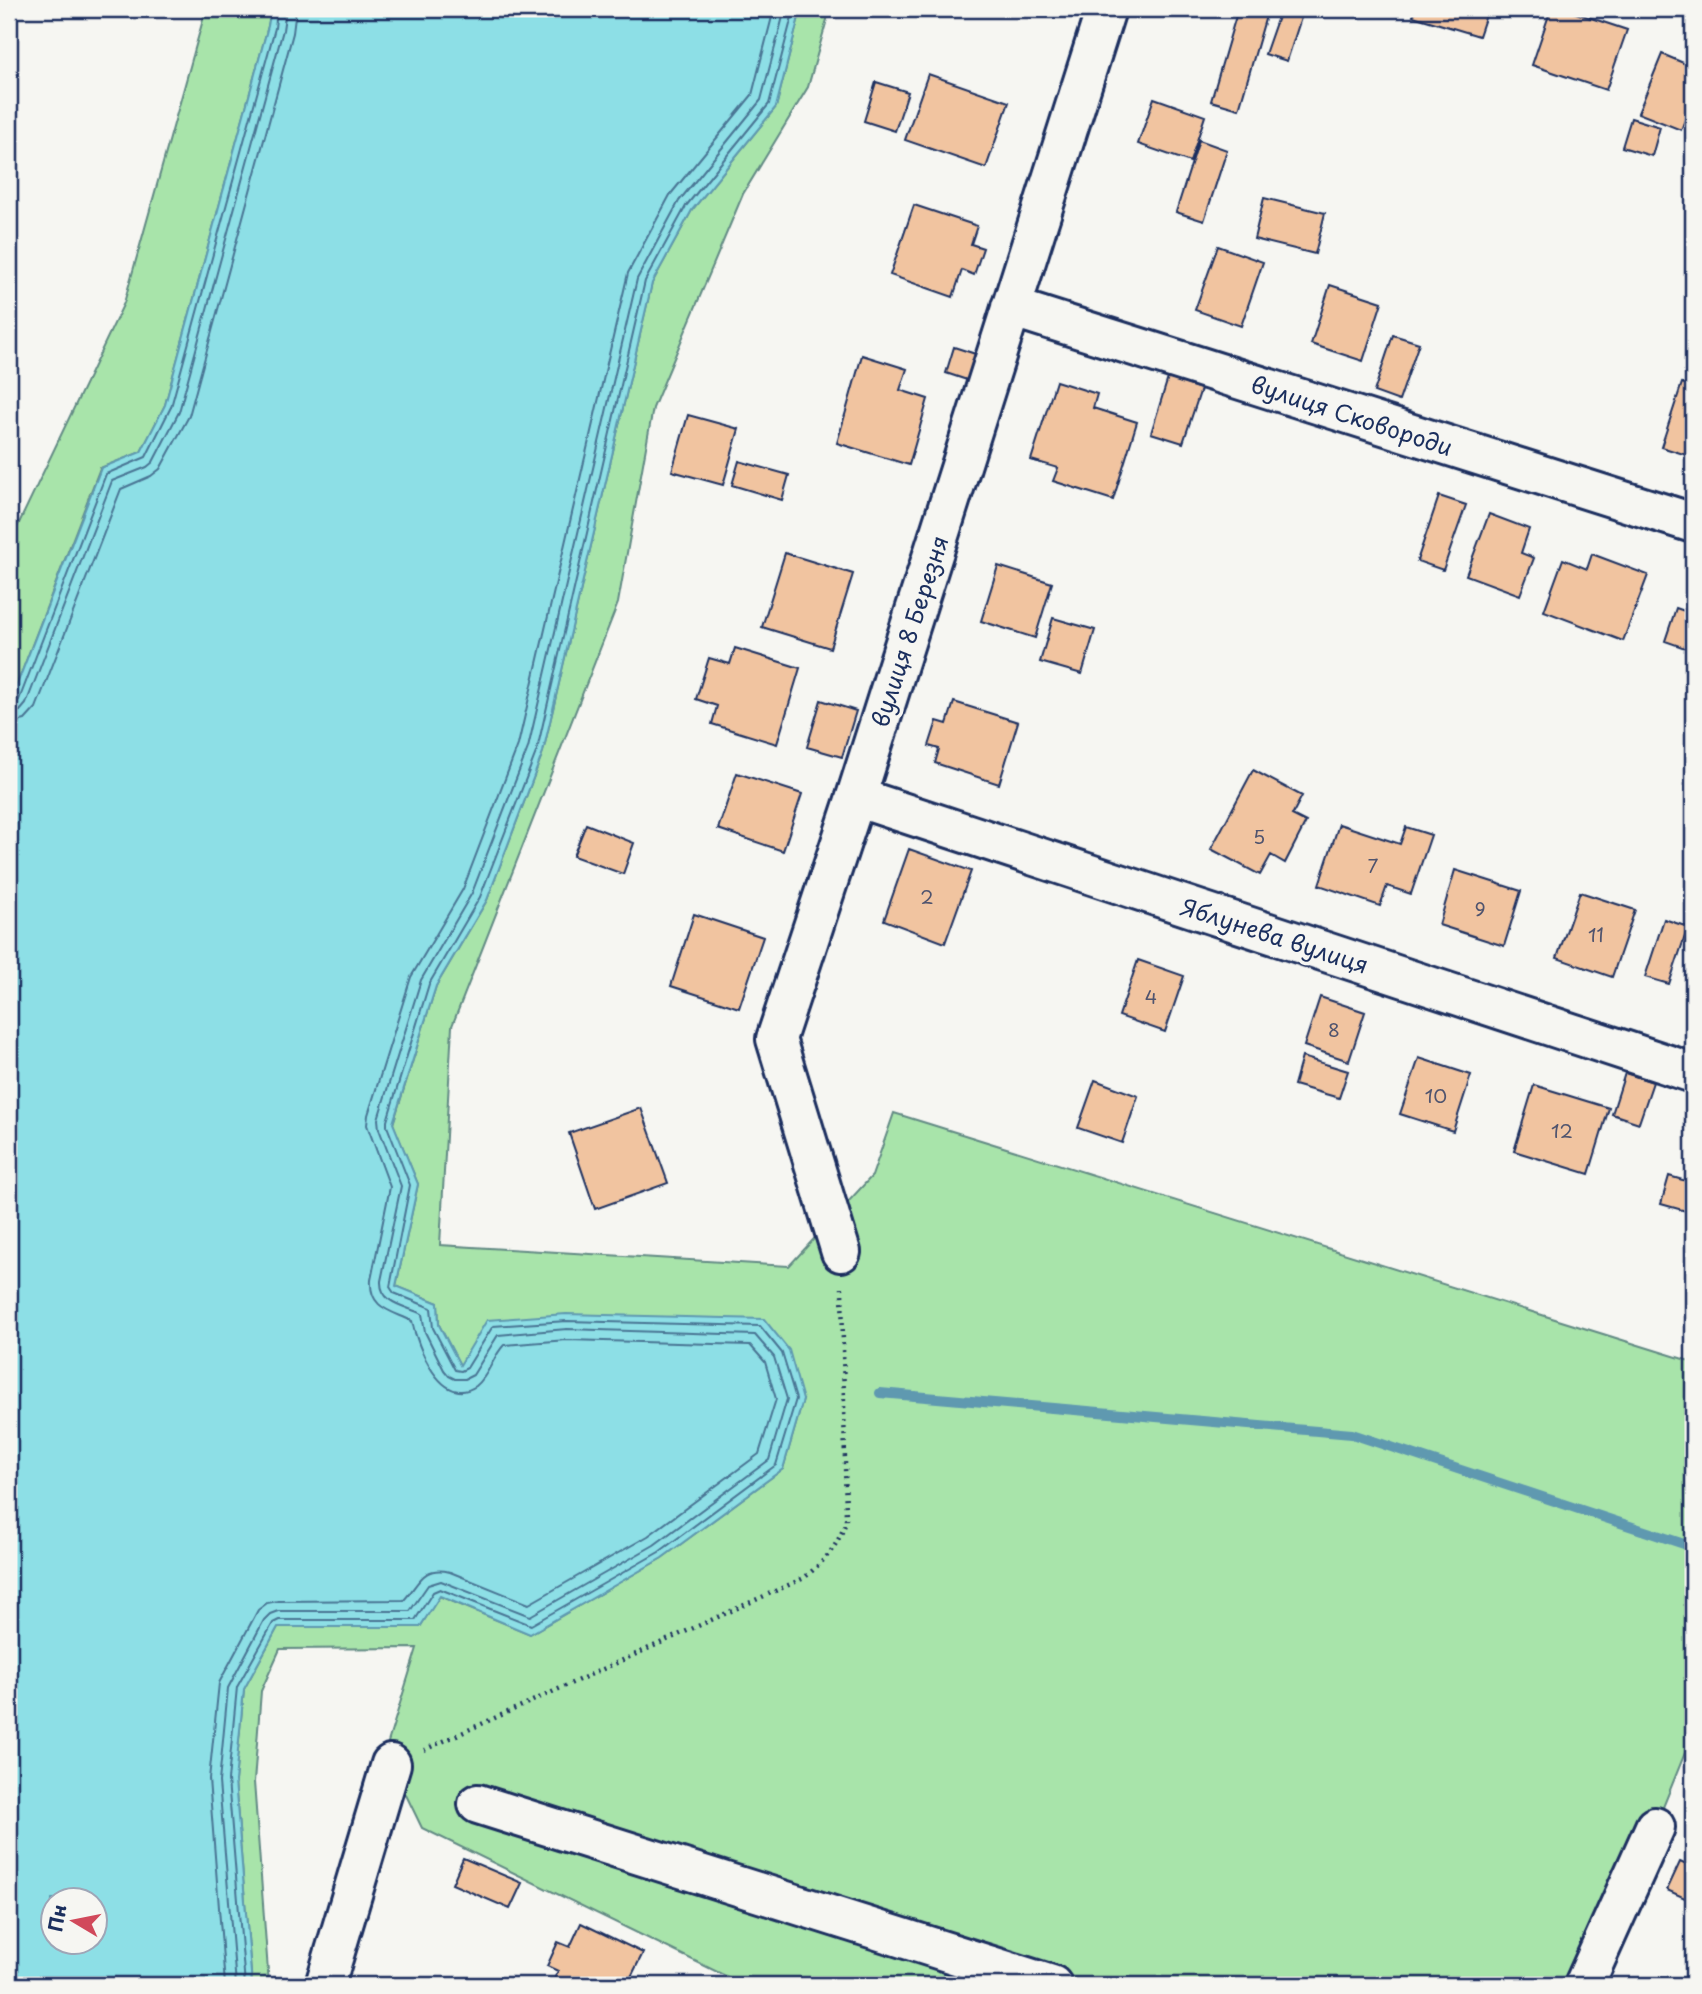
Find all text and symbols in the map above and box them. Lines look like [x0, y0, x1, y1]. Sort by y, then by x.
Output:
street label: вулиця Сковороди [1247, 366, 1457, 464]
street label: вулиця 8 Березня [862, 531, 956, 731]
house number: 5 [1253, 822, 1265, 850]
house number: 7 [1368, 851, 1379, 879]
house number: 2 [920, 882, 934, 910]
street label: Яблунева вулиця [1177, 888, 1373, 982]
house number: 9 [1474, 894, 1486, 922]
house number: 11 [1588, 920, 1604, 948]
house number: 4 [1145, 982, 1157, 1010]
house number: 8 [1328, 1015, 1340, 1043]
house number: 10 [1425, 1081, 1447, 1109]
house number: 12 [1551, 1116, 1573, 1144]
north arrow [38, 1885, 108, 1955]
text: Пн [40, 1902, 72, 1934]

